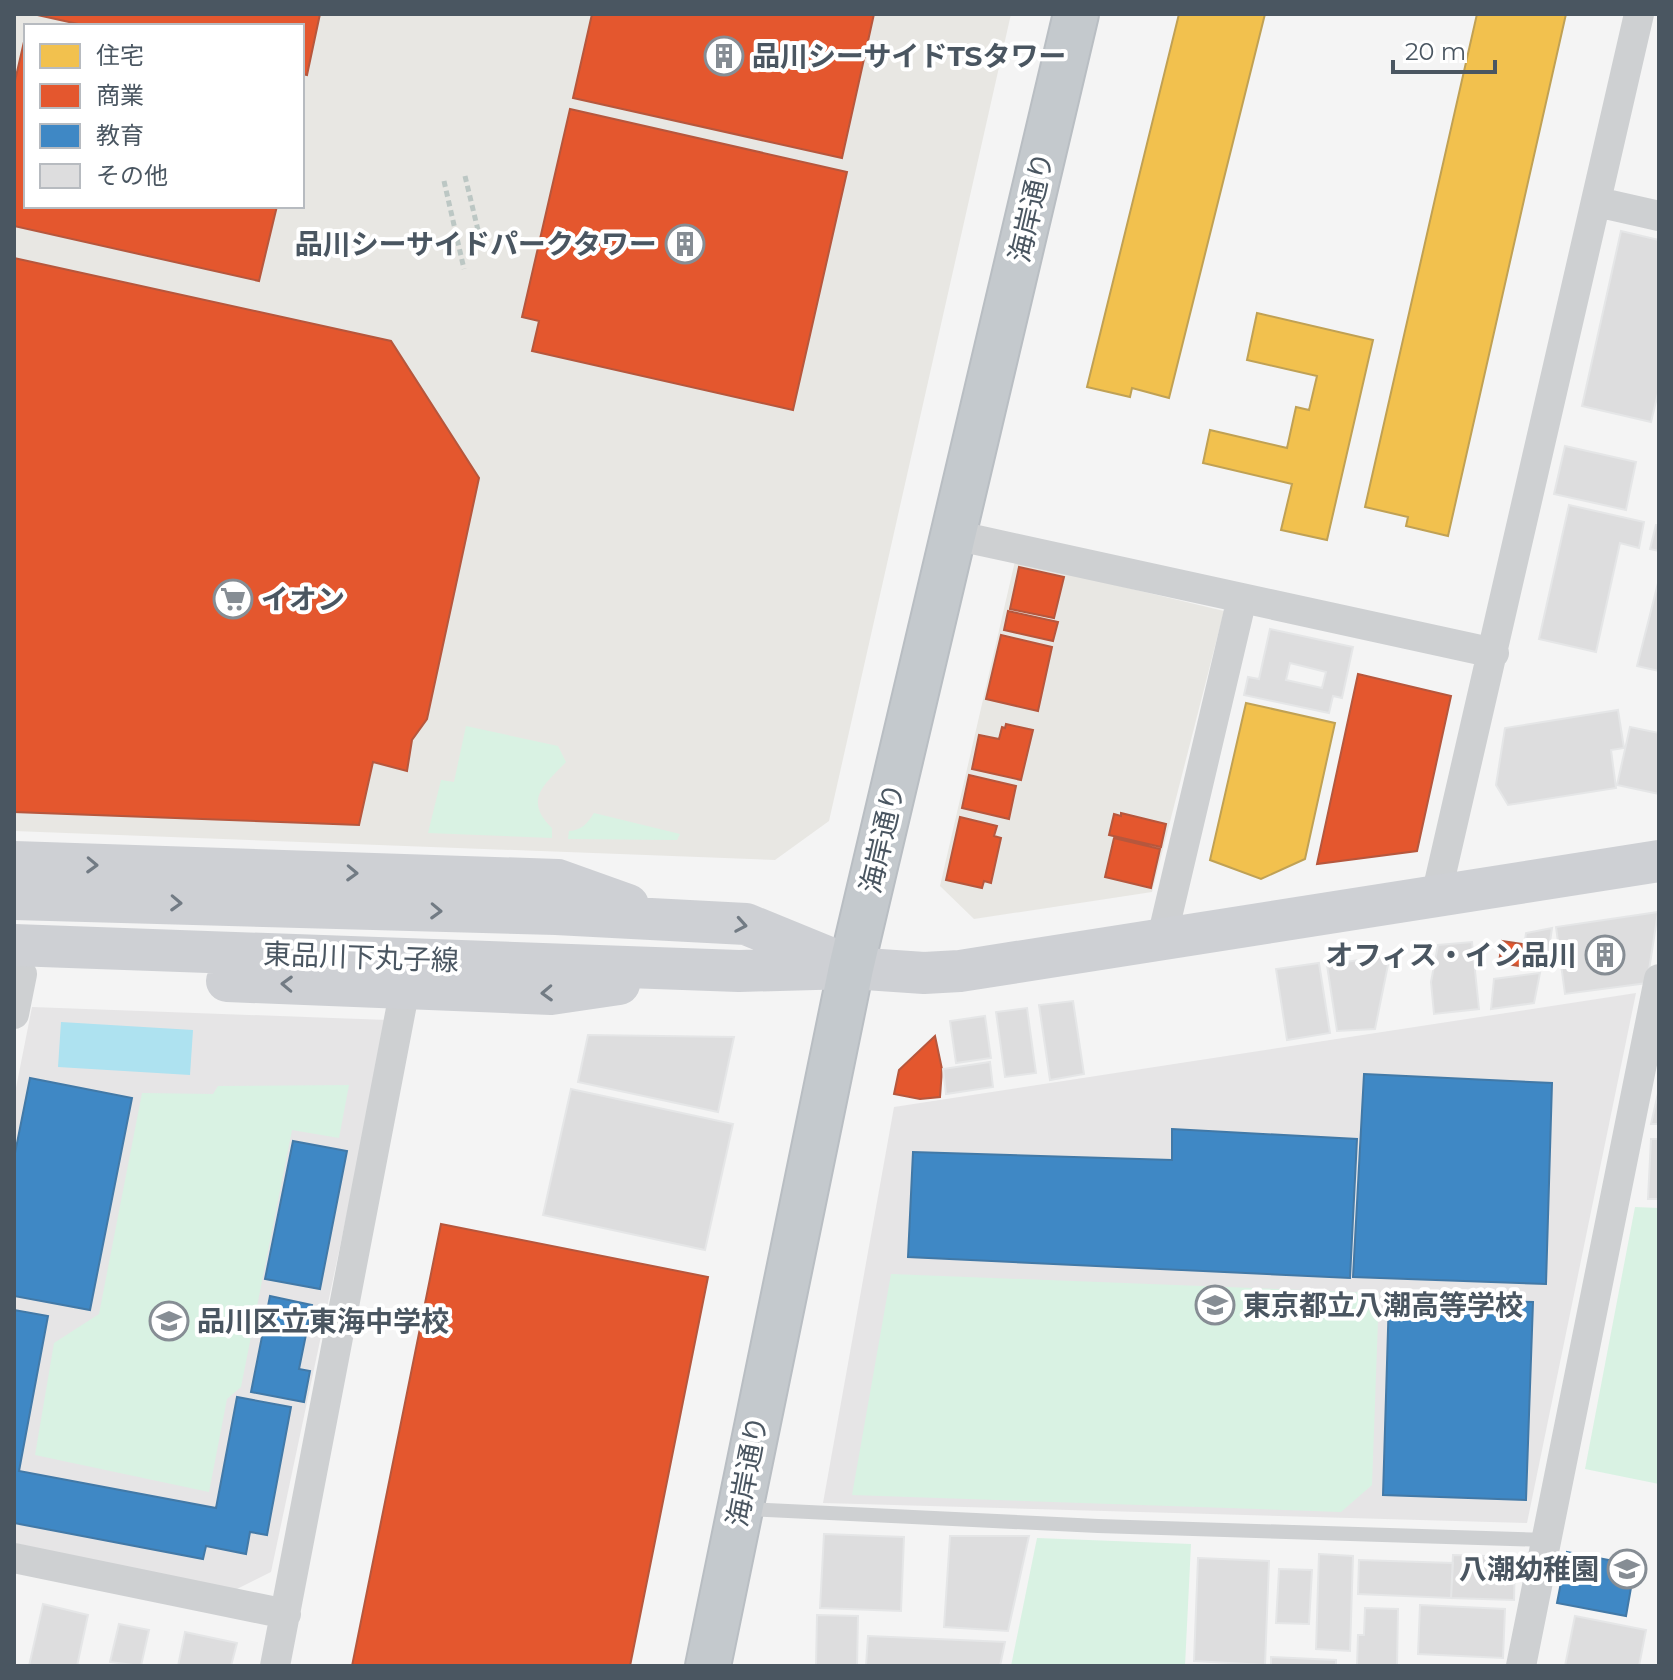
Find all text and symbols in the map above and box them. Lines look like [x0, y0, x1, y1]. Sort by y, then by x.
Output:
legend [24, 24, 304, 208]
scale bar [1393, 24, 1495, 74]
building icon: 品川シーサイドTSタワー [703, 35, 745, 77]
text: 20 m [1405, 37, 1466, 66]
place label: 品川シーサイドTSタワー [752, 39, 1066, 73]
text: 住宅 [96, 41, 144, 70]
text: 商業 [96, 81, 144, 110]
text: 教育 [96, 121, 144, 150]
street label: 海岸通り [1002, 149, 1060, 265]
text: その他 [96, 161, 168, 190]
building icon: 品川シーサイドパークタワー [664, 223, 706, 265]
place label: 品川シーサイドパークタワー [295, 227, 657, 261]
supermarket icon: イオン [212, 578, 254, 620]
place label: イオン [261, 582, 345, 616]
street label: 海岸通り [853, 780, 911, 896]
one-way arrow [86, 856, 99, 873]
one-way arrow [346, 865, 359, 882]
one-way arrow [170, 895, 183, 912]
one-way arrow [430, 902, 443, 919]
one-way arrow [735, 916, 748, 933]
building icon: オフィス・イン品川 [1584, 934, 1626, 976]
street label: 東品川下丸子線 [262, 937, 460, 977]
place label: オフィス・イン品川 [1326, 938, 1577, 972]
one-way arrow [280, 975, 293, 992]
one-way arrow [540, 985, 553, 1002]
school or university icon: 東京都立八潮高等学校 [1194, 1284, 1236, 1326]
place label: 東京都立八潮高等学校 [1243, 1288, 1523, 1322]
school or university icon: 品川区立東海中学校 [148, 1300, 190, 1342]
place label: 品川区立東海中学校 [197, 1304, 449, 1338]
street label: 海岸通り [720, 1413, 774, 1529]
school or university icon: 八潮幼稚園 [1606, 1548, 1648, 1590]
place label: 八潮幼稚園 [1459, 1552, 1599, 1586]

